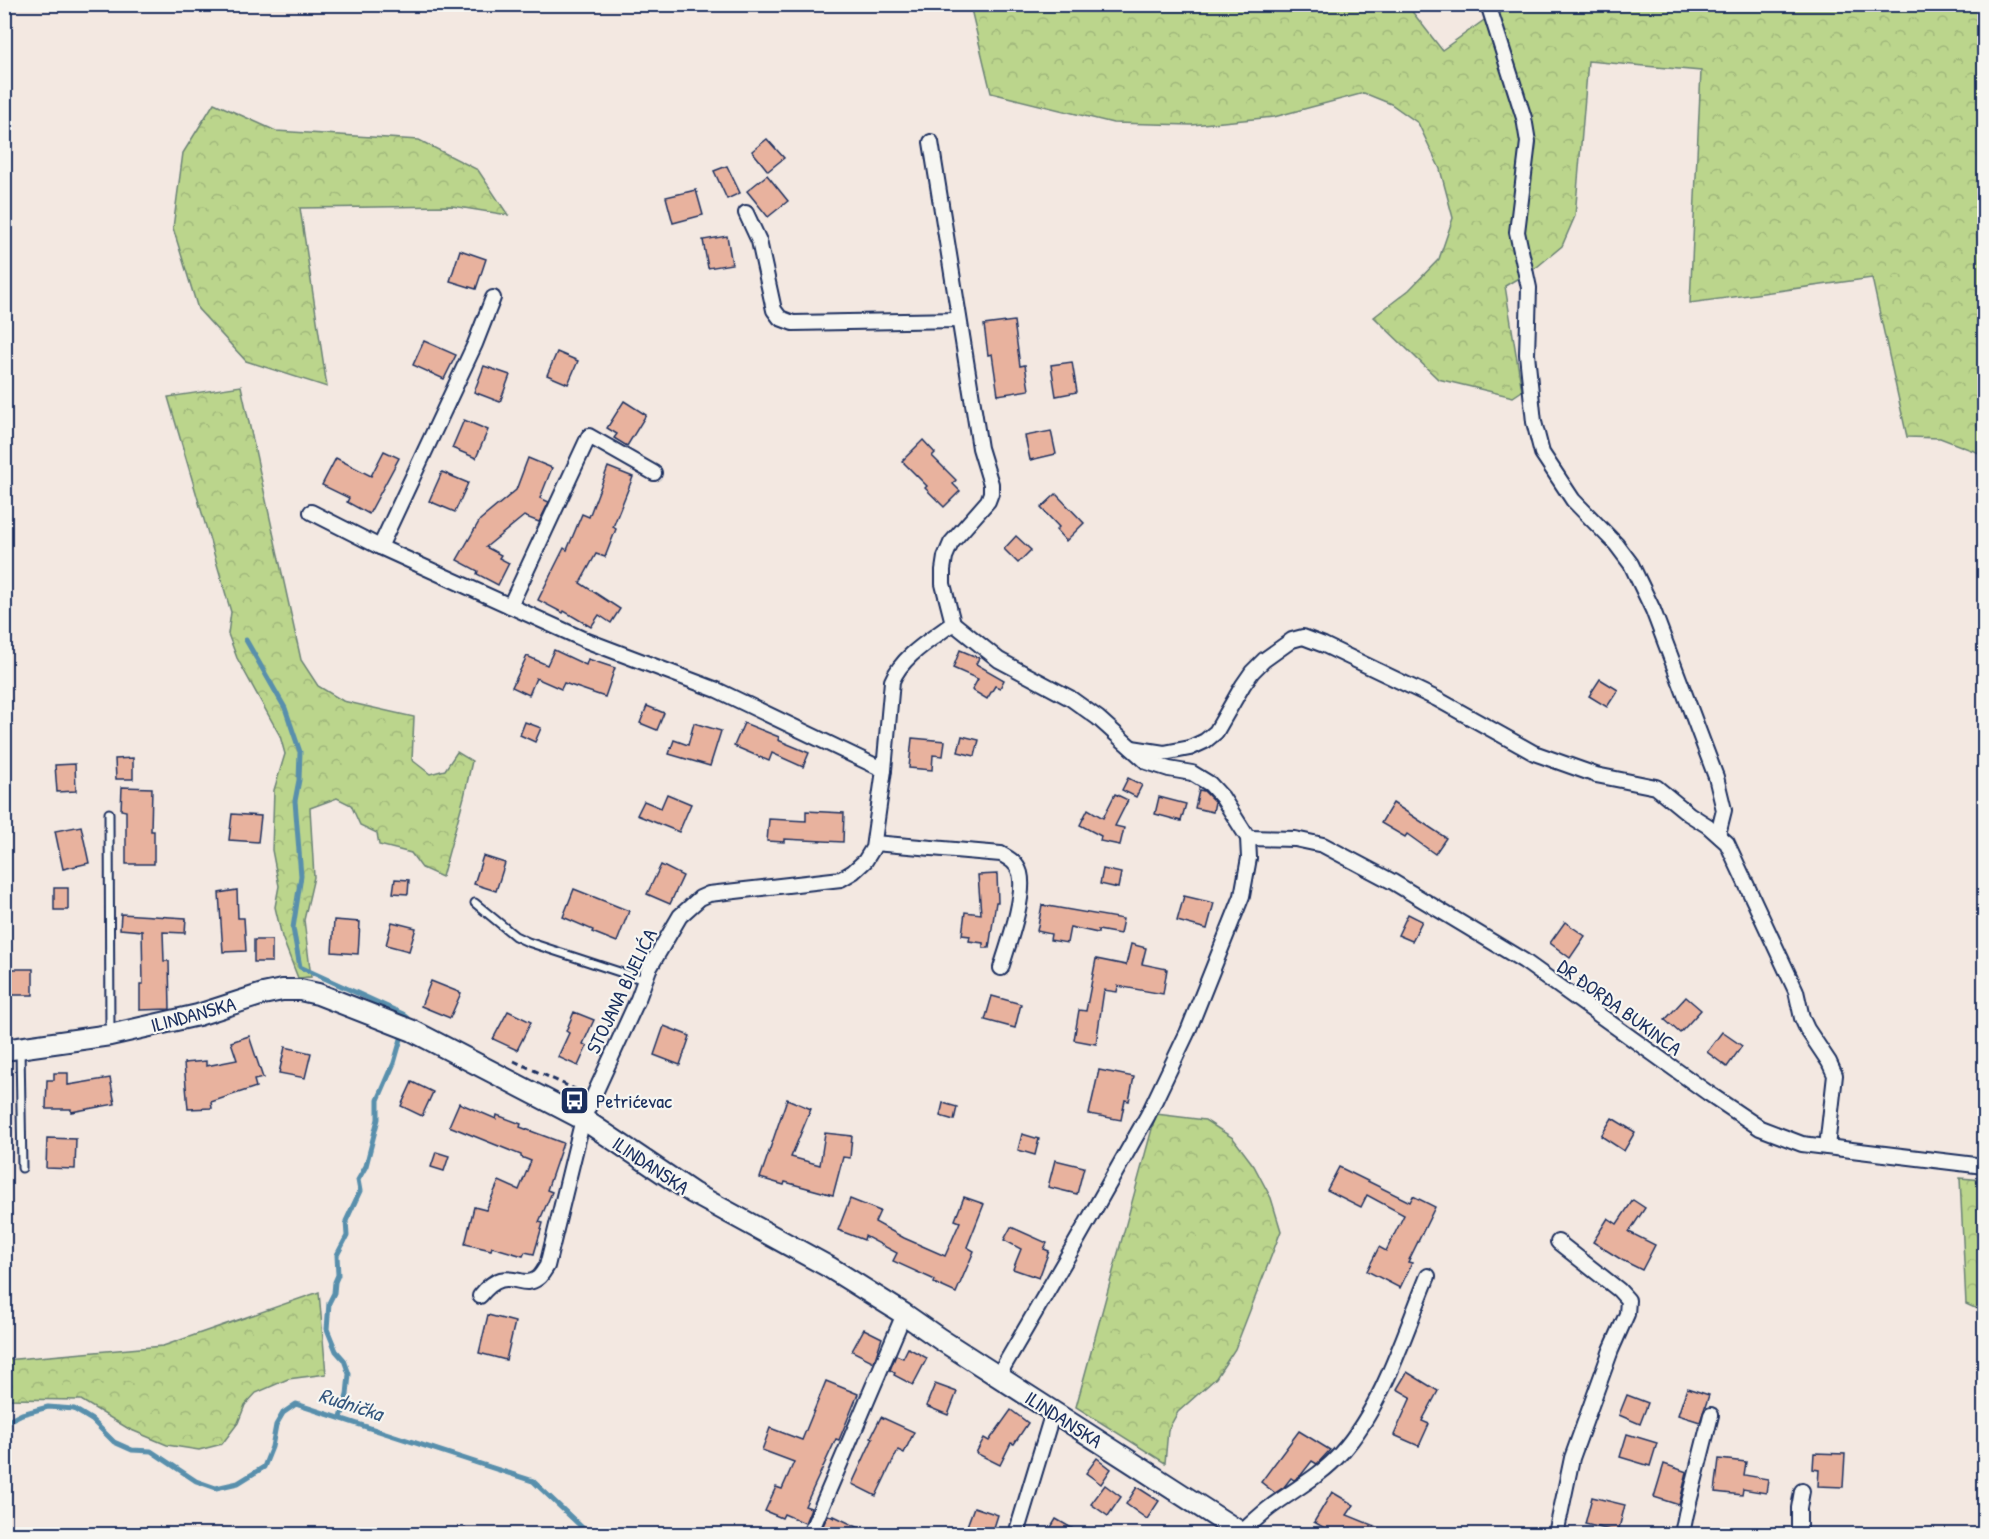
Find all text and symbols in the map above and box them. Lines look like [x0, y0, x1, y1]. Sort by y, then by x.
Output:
street label: STOJANA BIJELIĆA [579, 924, 663, 1058]
street label: DR ĐORĐA BUKINCA [1552, 953, 1688, 1061]
street label: ILINDANSKA [148, 990, 239, 1038]
bus stop icon: Petrićevac [559, 1084, 591, 1116]
place label: Petrićevac [596, 1087, 672, 1114]
street label: ILINDANSKA [607, 1130, 695, 1201]
water label: Rudnička [315, 1380, 389, 1429]
street label: ILINDANSKA [1020, 1384, 1108, 1454]

